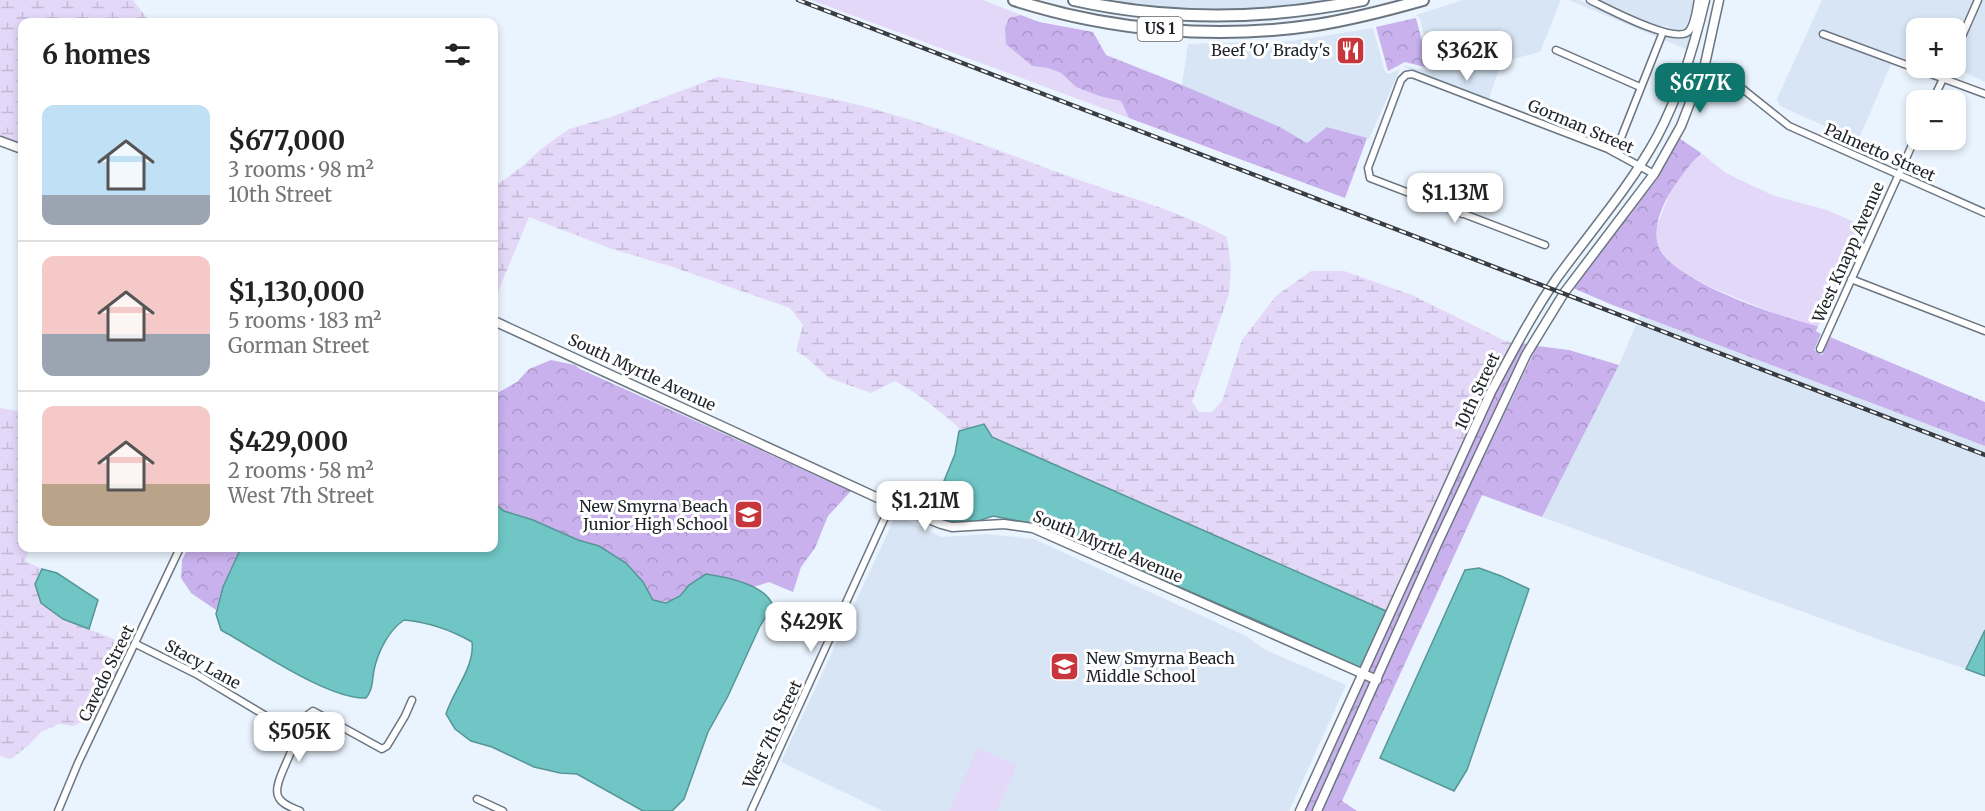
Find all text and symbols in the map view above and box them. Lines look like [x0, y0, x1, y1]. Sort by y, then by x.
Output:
road number: US 1 [1138, 17, 1182, 41]
map controls [1906, 18, 1966, 150]
button: + [1906, 18, 1966, 78]
pin: $362K [1425, 31, 1509, 82]
restaurant icon: Beef 'O' Brady's [1335, 34, 1367, 66]
text: 6 homes [42, 38, 151, 71]
icon: filters [441, 38, 474, 71]
text: $362K [1436, 38, 1498, 63]
place label: Beef 'O' Brady's [1211, 40, 1330, 60]
pin: $677K [1658, 63, 1742, 114]
text: $677K [1669, 70, 1731, 95]
button: − [1906, 90, 1966, 150]
street label: Gorman Street [1525, 95, 1638, 158]
street label: Palmetto Street [1822, 119, 1939, 186]
text: $677,000 [228, 124, 345, 157]
icon: home [90, 129, 162, 201]
text: 3 rooms · 98 m² [228, 157, 374, 182]
pin: $1.13M [1406, 173, 1504, 224]
street label: West Knapp Avenue [1808, 179, 1888, 326]
text: $1.13M [1421, 180, 1489, 205]
text: 10th Street [228, 182, 332, 207]
text: $1,130,000 [228, 275, 365, 308]
icon: home [90, 280, 162, 352]
text: 5 rooms · 183 m² [228, 308, 381, 333]
street label: South Myrtle Avenue [565, 329, 719, 415]
text: Gorman Street [228, 333, 369, 358]
street label: 10th Street [1450, 348, 1504, 433]
text: $429,000 [228, 425, 348, 458]
icon: home [90, 430, 162, 502]
text: 2 rooms · 58 m² [228, 458, 374, 483]
pin: $1.21M [876, 481, 974, 532]
text: West 7th Street [228, 483, 374, 508]
text: $1.21M [890, 488, 960, 513]
place label: New Smyrna Beach Junior High School [579, 496, 728, 534]
school or university icon: New Smyrna Beach Junior High School [733, 499, 765, 531]
street label: South Myrtle Avenue [1030, 505, 1186, 587]
pin: $429K [769, 602, 853, 653]
text: $429K [779, 609, 843, 634]
street label: Cavedo Street [74, 621, 138, 725]
street label: Stacy Lane [162, 635, 244, 693]
place label: New Smyrna Beach Middle School [1086, 648, 1235, 686]
school or university icon: New Smyrna Beach Middle School [1049, 651, 1081, 683]
street label: West 7th Street [738, 676, 806, 792]
pin: $505K [257, 712, 341, 763]
text: $505K [268, 719, 330, 744]

